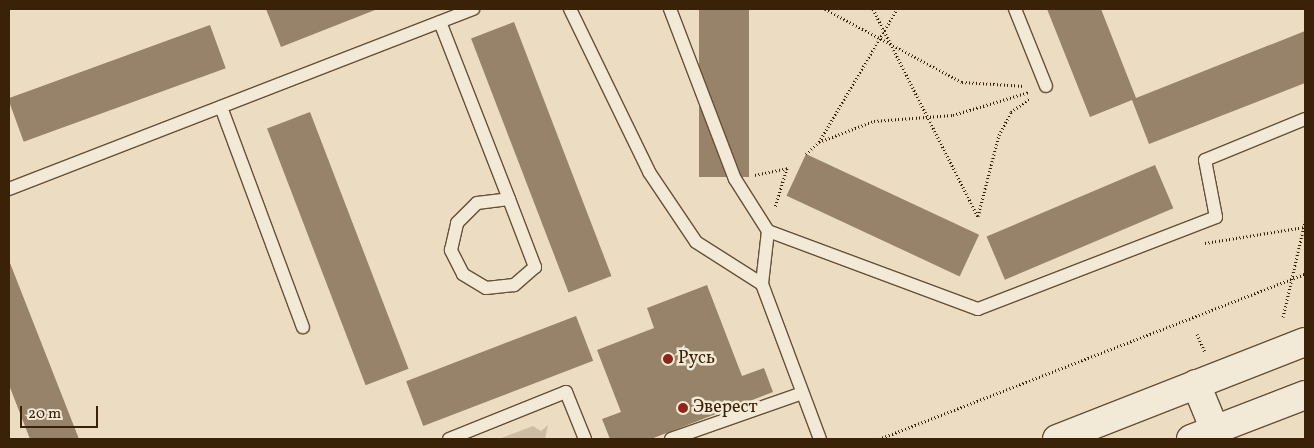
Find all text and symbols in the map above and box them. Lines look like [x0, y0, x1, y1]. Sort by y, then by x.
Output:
place label: Русь [678, 348, 715, 370]
marker: Русь [662, 353, 674, 365]
scale bar [22, 396, 100, 428]
place label: Эверест [693, 397, 758, 419]
marker: Эверест [677, 402, 689, 414]
text: 20 m [28, 404, 61, 425]

